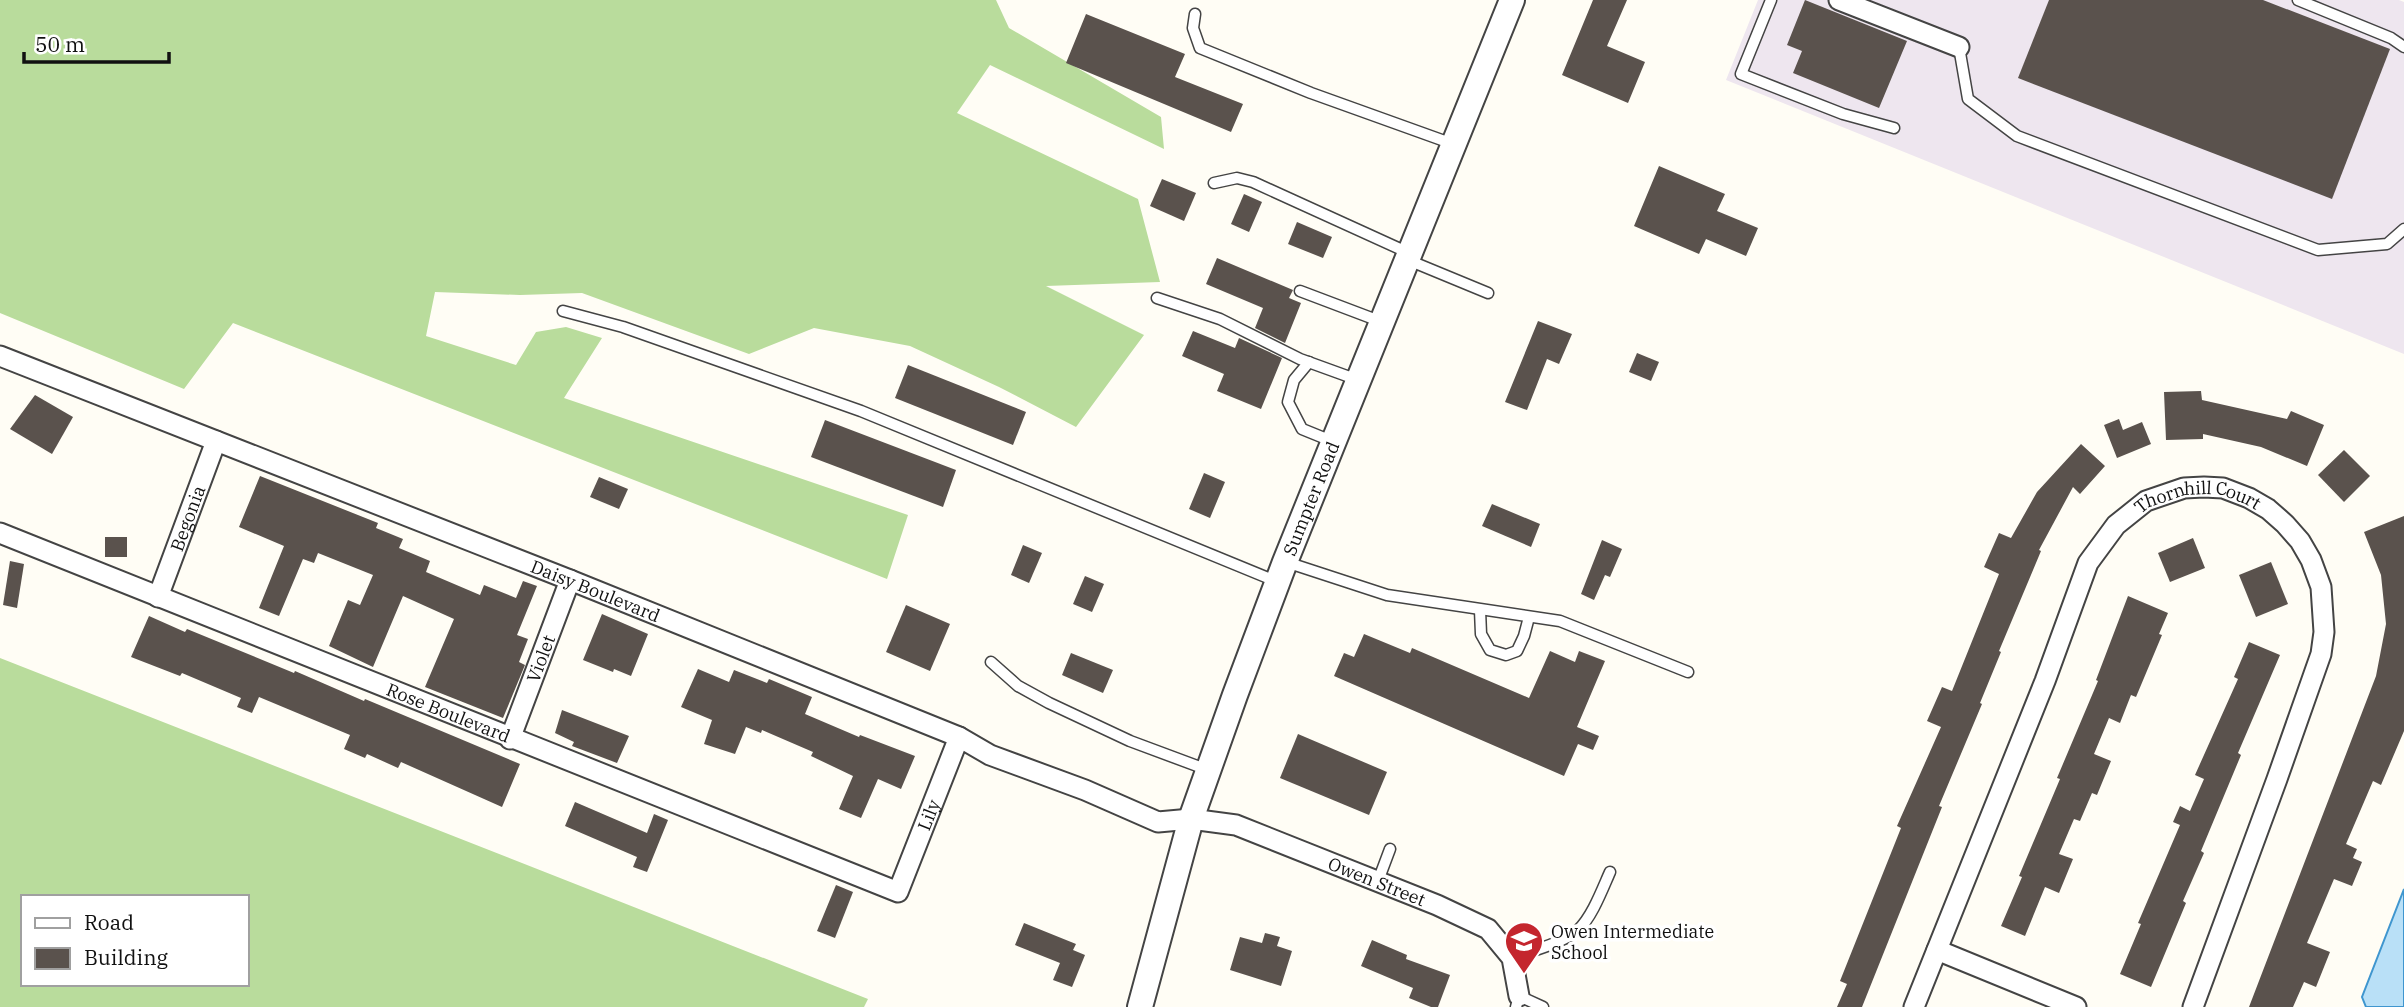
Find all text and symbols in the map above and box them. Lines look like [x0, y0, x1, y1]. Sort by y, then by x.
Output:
scale bar [24, 21, 170, 65]
text: 50 m [35, 30, 85, 58]
street label: Sumpter Road [1277, 438, 1344, 559]
street label: Thornhill Court [2129, 475, 2265, 518]
street label: Begonia [165, 482, 210, 554]
street label: Daisy Boulevard [528, 554, 664, 627]
street label: Violet [521, 632, 560, 685]
street label: Rose Boulevard [383, 677, 514, 747]
street label: Lily [912, 796, 945, 834]
street label: Owen Street [1325, 851, 1429, 911]
legend [21, 895, 248, 986]
text: Road [84, 908, 134, 936]
school or university icon: Owen Intermediate School [1503, 920, 1545, 975]
place label: Owen Intermediate School [1551, 920, 1714, 964]
text: Building [84, 943, 169, 971]

